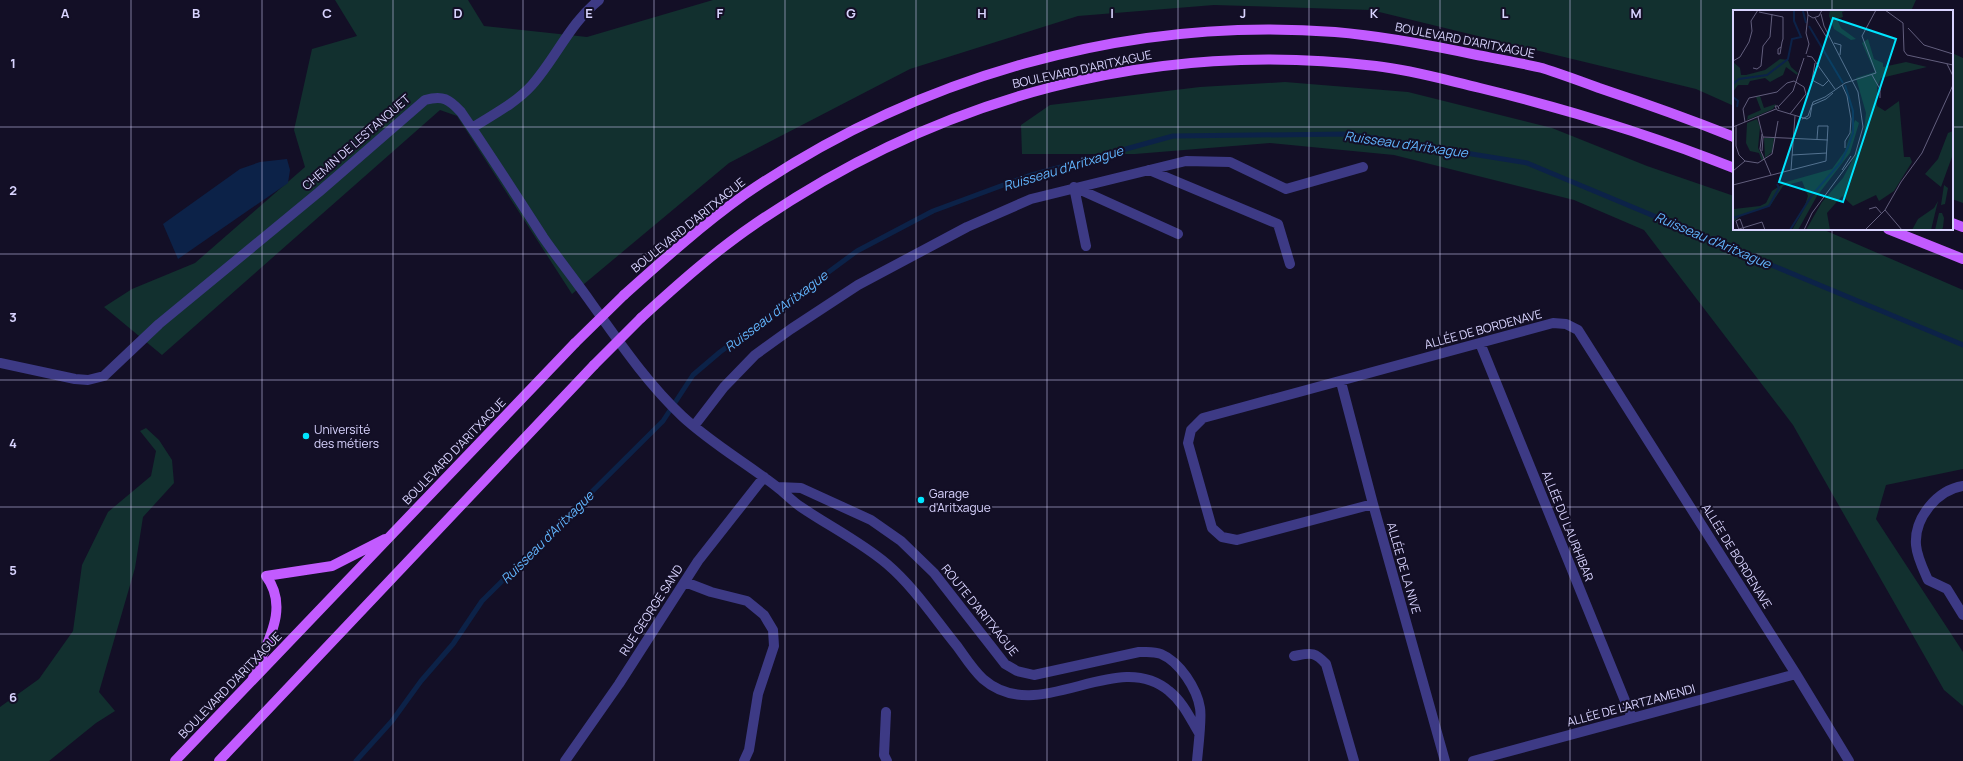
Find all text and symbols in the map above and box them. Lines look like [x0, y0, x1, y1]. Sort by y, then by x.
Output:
text: A [61, 4, 70, 22]
text: B [192, 4, 200, 22]
text: C [322, 4, 332, 22]
text: D [453, 4, 463, 22]
text: E [585, 4, 593, 22]
text: F [717, 4, 724, 22]
text: G [846, 4, 856, 22]
text: H [977, 4, 987, 22]
text: I [1110, 4, 1114, 22]
text: J [1240, 4, 1246, 22]
text: K [1370, 4, 1379, 22]
text: L [1502, 4, 1509, 22]
text: M [1630, 4, 1642, 22]
inset map [1733, 10, 1953, 230]
street label: BOULEVARD D'ARITXAGUE [1394, 18, 1537, 62]
street label: BOULEVARD D'ARITXAGUE [1011, 46, 1153, 92]
text: 1 [10, 54, 16, 72]
street label: CHEMIN DE LESTANQUET [298, 90, 414, 194]
water label: Ruisseau d'Aritxague [1343, 126, 1470, 162]
water label: Ruisseau d'Aritxague [1001, 141, 1127, 195]
street label: BOULEVARD D'ARITXAGUE [627, 174, 749, 276]
text: 2 [9, 181, 17, 199]
water label: Ruisseau d'Aritxague [1652, 207, 1775, 273]
water label: Ruisseau d'Aritxague [721, 265, 832, 356]
street label: ALLÉE DE BORDENAVE [1422, 305, 1544, 353]
text: 3 [9, 308, 17, 326]
street label: BOULEVARD D'ARITXAGUE [399, 394, 510, 508]
place label: Université des métiers [314, 421, 379, 452]
marker: Université des métiers [301, 431, 311, 441]
text: 4 [9, 434, 17, 452]
street label: ALLÉE DU LAURHIBAR [1538, 468, 1598, 584]
place label: Garage d'Aritxague [929, 485, 991, 516]
water label: Ruisseau d'Aritxague [497, 486, 598, 587]
marker: Garage d'Aritxague [916, 495, 926, 505]
street label: ALLÉE DE BORDENAVE [1698, 500, 1776, 612]
street label: ALLÉE DE LA NIVE [1383, 520, 1425, 616]
street label: ROUTE D'ARITXAGUE [938, 560, 1022, 660]
text: 5 [9, 561, 17, 579]
street label: RUE GEORGE SAND [615, 561, 687, 659]
street label: BOULEVARD D'ARITXAGUE [175, 628, 286, 742]
street label: ALLÉE DE L'ARTZAMENDI [1565, 680, 1697, 730]
text: 6 [9, 688, 17, 706]

